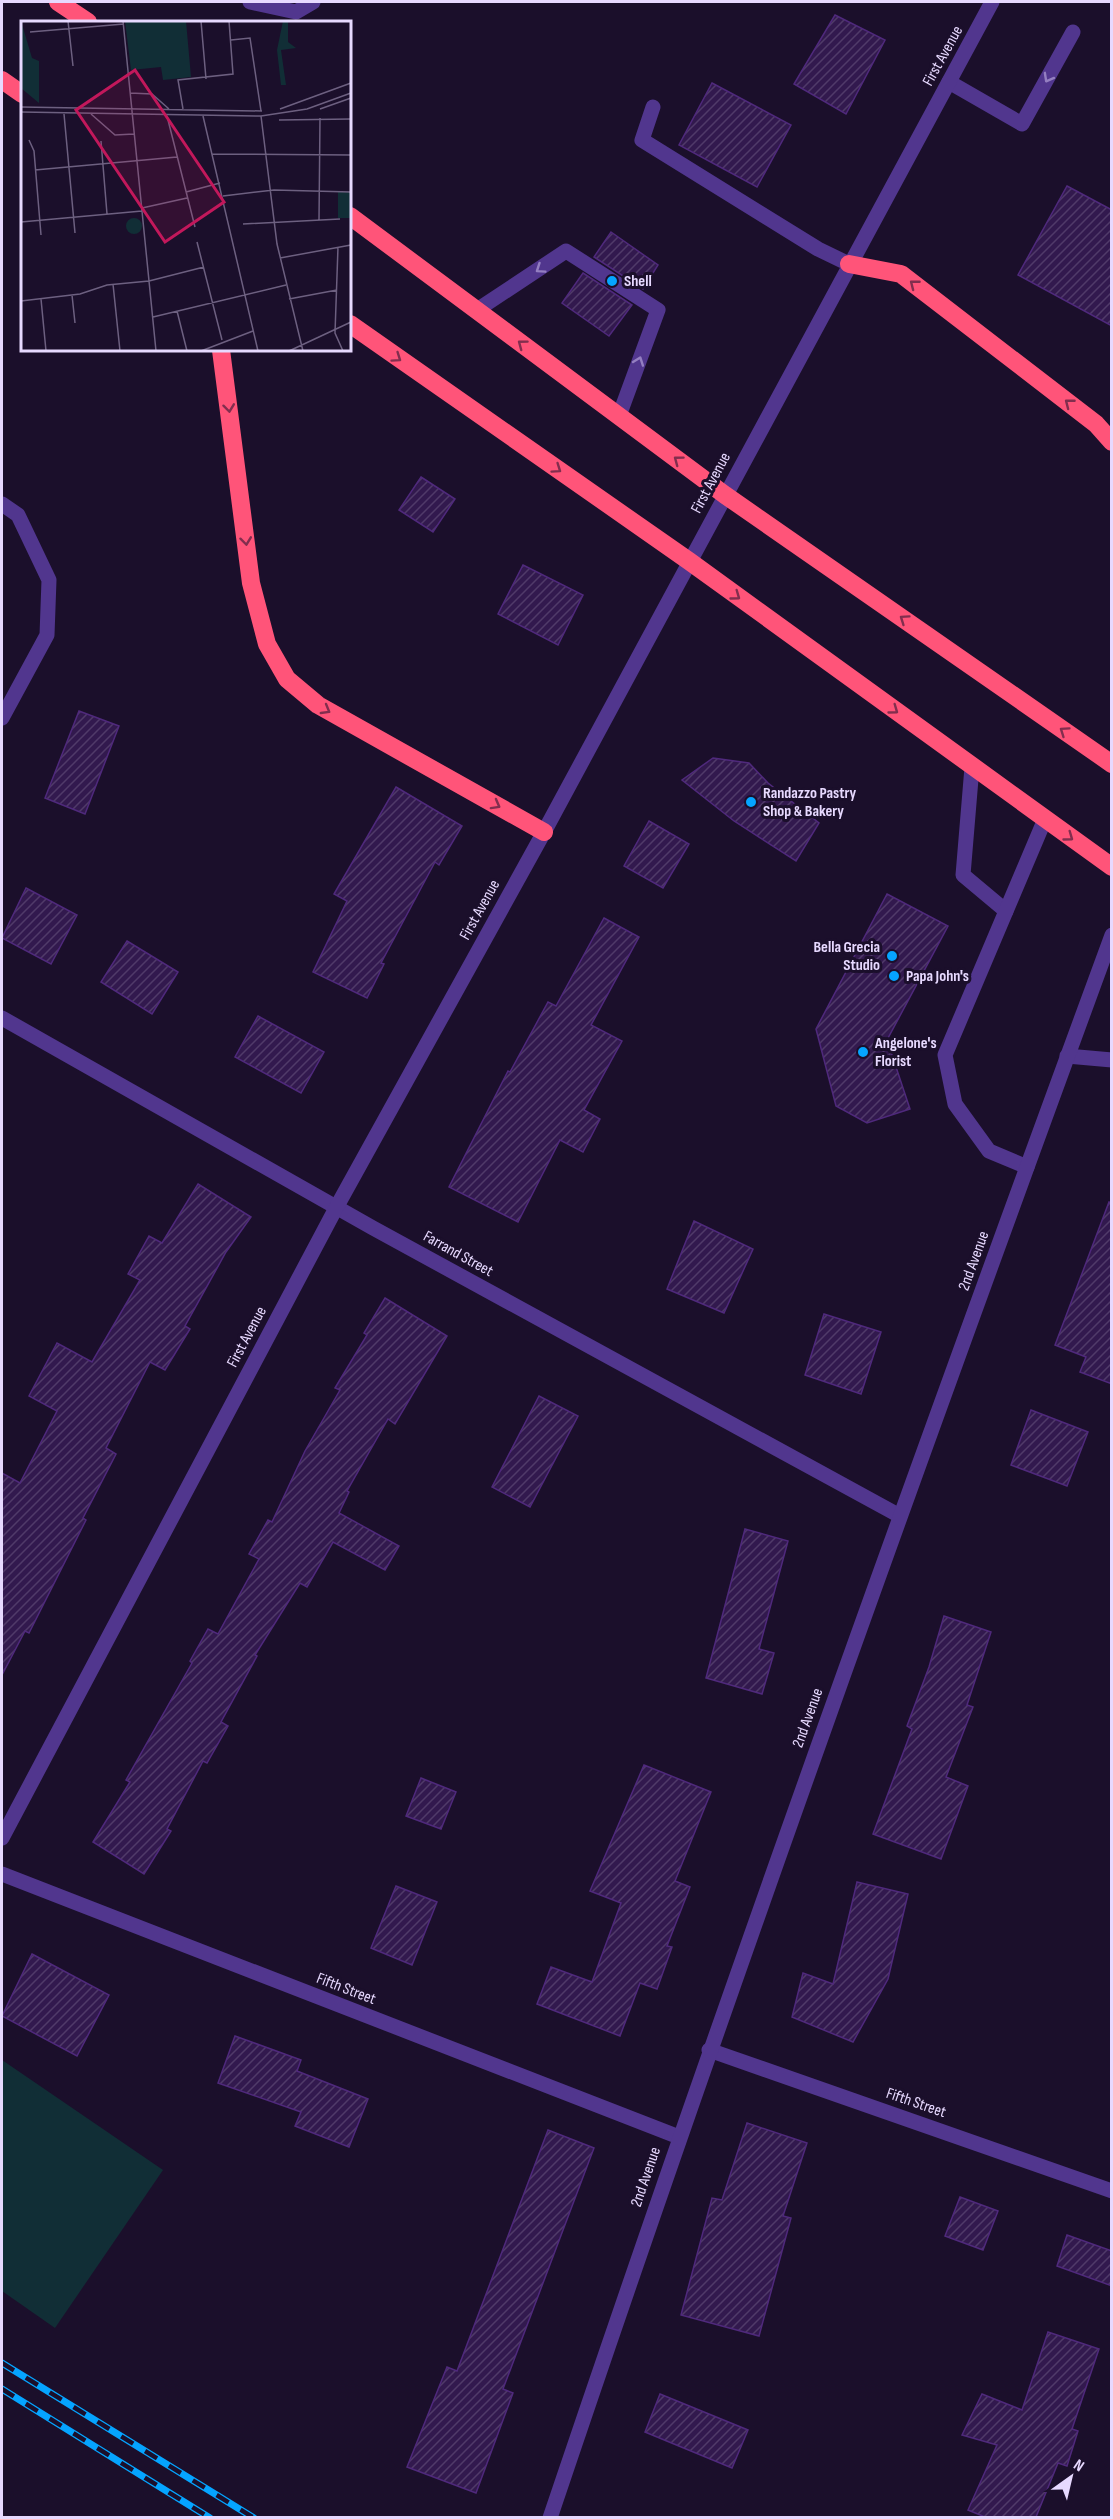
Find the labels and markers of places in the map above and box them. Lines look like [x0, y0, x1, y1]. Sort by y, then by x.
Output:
place label: Shell [624, 272, 652, 291]
marker: Shell [605, 274, 619, 288]
place label: Randazzo Pastry Shop & Bakery [763, 784, 857, 821]
marker: Randazzo Pastry Shop & Bakery [744, 795, 758, 809]
place label: Bella Grecia Studio [813, 938, 880, 975]
marker: Bella Grecia Studio [885, 949, 899, 963]
place label: Papa John's [906, 967, 969, 986]
marker: Papa John's [887, 969, 901, 983]
place label: Angelone's Florist [874, 1034, 937, 1071]
marker: Angelone's Florist [856, 1045, 870, 1059]

